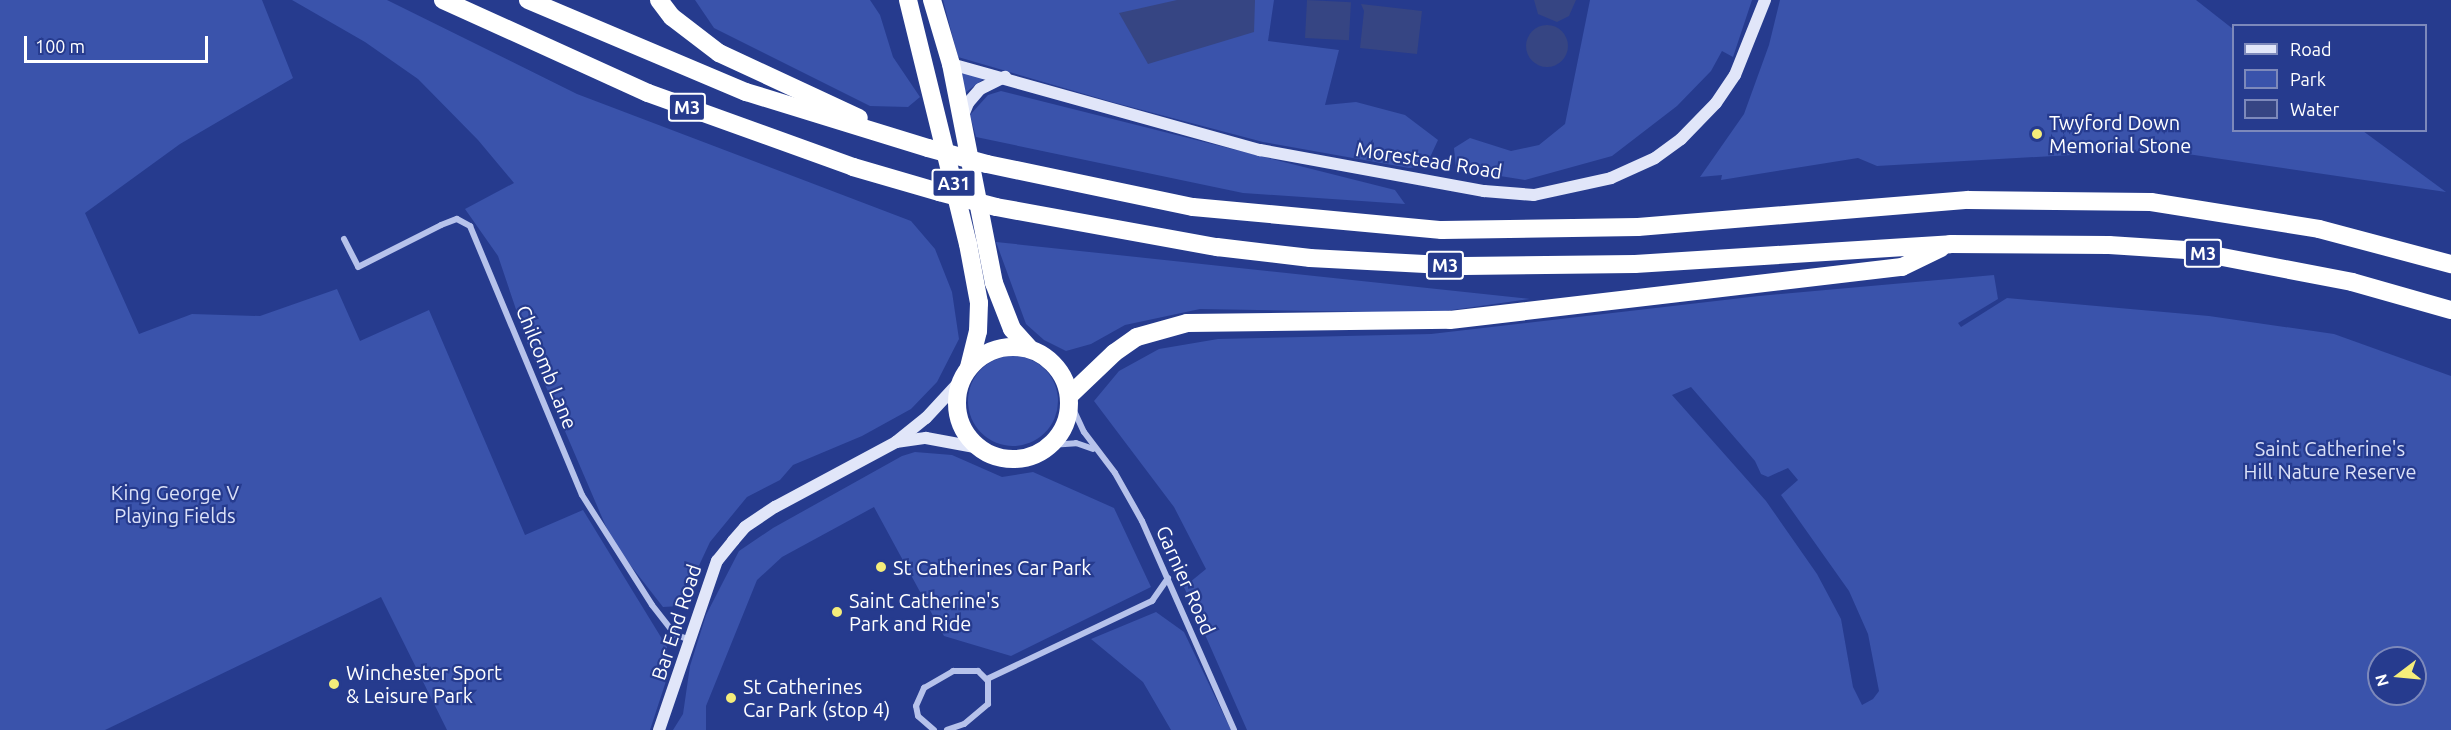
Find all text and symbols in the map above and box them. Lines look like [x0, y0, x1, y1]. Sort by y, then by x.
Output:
scale bar [27, 24, 212, 62]
legend [2232, 24, 2427, 132]
text: 100 m [35, 36, 85, 56]
text: Road [2290, 39, 2332, 59]
text: Park [2290, 69, 2326, 89]
road number: M3 [668, 92, 706, 122]
text: Water [2290, 99, 2339, 119]
place label: Twyford Down Memorial Stone [2049, 110, 2191, 157]
marker: Twyford Down Memorial Stone [2030, 127, 2044, 141]
street label: Morestead Road [1354, 137, 1504, 183]
road number: A31 [932, 168, 976, 198]
road number: M3 [2184, 238, 2222, 268]
road number: M3 [1426, 250, 1464, 280]
street label: Chilcomb Lane [511, 302, 583, 432]
park label: Saint Catherine's Hill Nature Reserve [2244, 436, 2416, 483]
park label: King George V Playing Fields [111, 481, 239, 528]
street label: Garnier Road [1151, 522, 1221, 638]
place label: St Catherines Car Park [893, 555, 1091, 579]
marker: St Catherines Car Park [874, 560, 888, 574]
street label: Bar End Road [646, 561, 706, 683]
place label: Saint Catherine's Park and Ride [849, 588, 1000, 635]
marker: Saint Catherine's Park and Ride [830, 605, 844, 619]
north arrow [2367, 646, 2427, 706]
place label: Winchester Sport & Leisure Park [346, 660, 502, 707]
text: N [2371, 672, 2392, 689]
place label: St Catherines Car Park (stop 4) [743, 674, 890, 721]
marker: Winchester Sport & Leisure Park [327, 677, 341, 691]
marker: St Catherines Car Park (stop 4) [724, 691, 738, 705]

